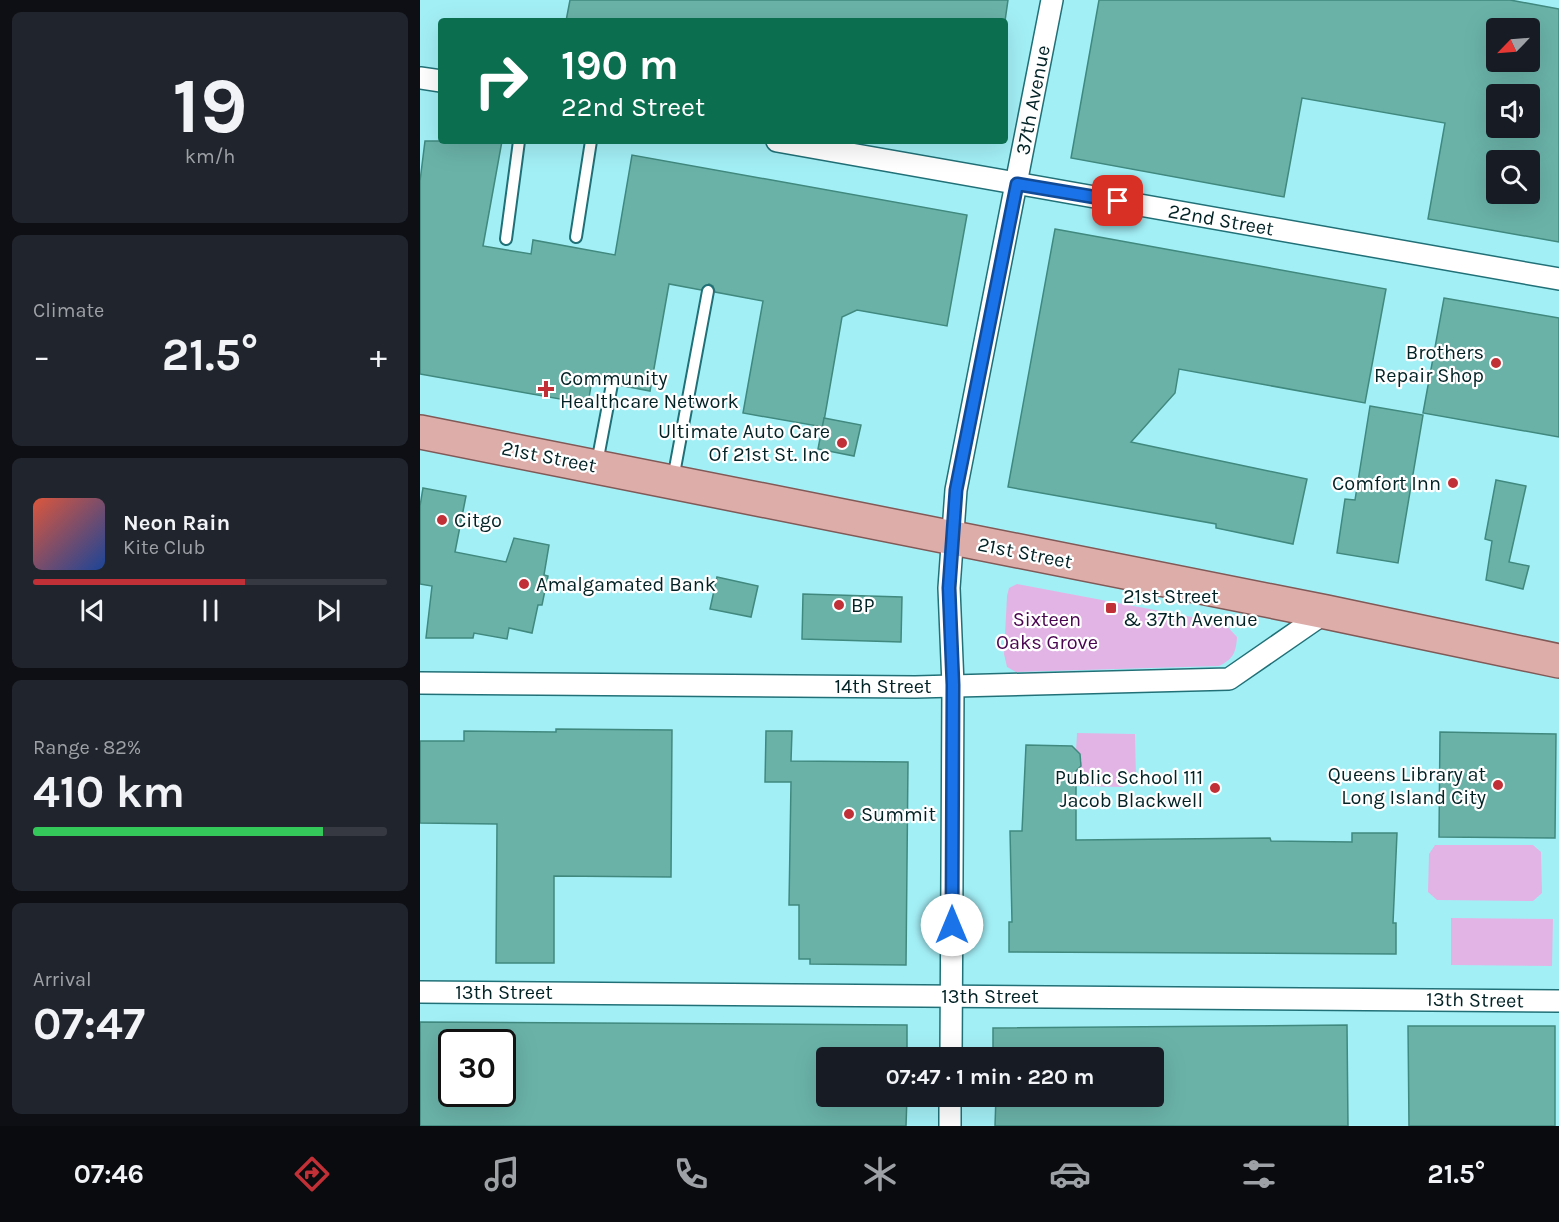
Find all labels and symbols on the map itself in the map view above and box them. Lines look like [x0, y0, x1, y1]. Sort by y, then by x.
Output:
north arrow [1486, 18, 1540, 72]
street label: 37th Avenue [1011, 43, 1055, 157]
pin [1092, 175, 1143, 226]
street label: 22nd Street [1166, 199, 1276, 241]
place label: Brothers Repair Shop [1374, 341, 1484, 387]
marker: Brothers Repair Shop [1489, 356, 1503, 370]
place label: Community Healthcare Network [560, 367, 739, 413]
marker: Community Healthcare Network [537, 380, 555, 398]
place label: Ultimate Auto Care Of 21st St. Inc [658, 420, 830, 466]
marker: Ultimate Auto Care Of 21st St. Inc [835, 436, 849, 450]
street label: 21st Street [500, 437, 599, 478]
place label: Comfort Inn [1332, 472, 1441, 495]
marker: Comfort Inn [1446, 476, 1460, 490]
place label: Citgo [454, 509, 502, 532]
marker: Citgo [435, 513, 449, 527]
street label: 21st Street [976, 533, 1075, 574]
place label: Amalgamated Bank [536, 573, 716, 596]
marker: Amalgamated Bank [517, 577, 531, 591]
place label: 21st Street & 37th Avenue [1123, 585, 1257, 631]
place label: BP [851, 594, 875, 617]
marker: BP [832, 598, 846, 612]
marker: 21st Street & 37th Avenue [1104, 601, 1118, 615]
park label: Sixteen Oaks Grove [996, 608, 1098, 654]
street label: 14th Street [834, 675, 932, 698]
place label: Queens Library at Long Island City [1328, 763, 1486, 809]
place label: Public School 111 Jacob Blackwell [1055, 766, 1203, 812]
marker: Queens Library at Long Island City [1491, 778, 1505, 792]
marker: Public School 111 Jacob Blackwell [1208, 781, 1222, 795]
place label: Summit [861, 803, 937, 826]
marker: Summit [842, 807, 856, 821]
position arrow [920, 893, 984, 957]
street label: 13th Street [455, 981, 553, 1004]
street label: 13th Street [941, 985, 1039, 1008]
street label: 13th Street [1426, 988, 1524, 1012]
speed limit sign: 30 [438, 1029, 516, 1107]

